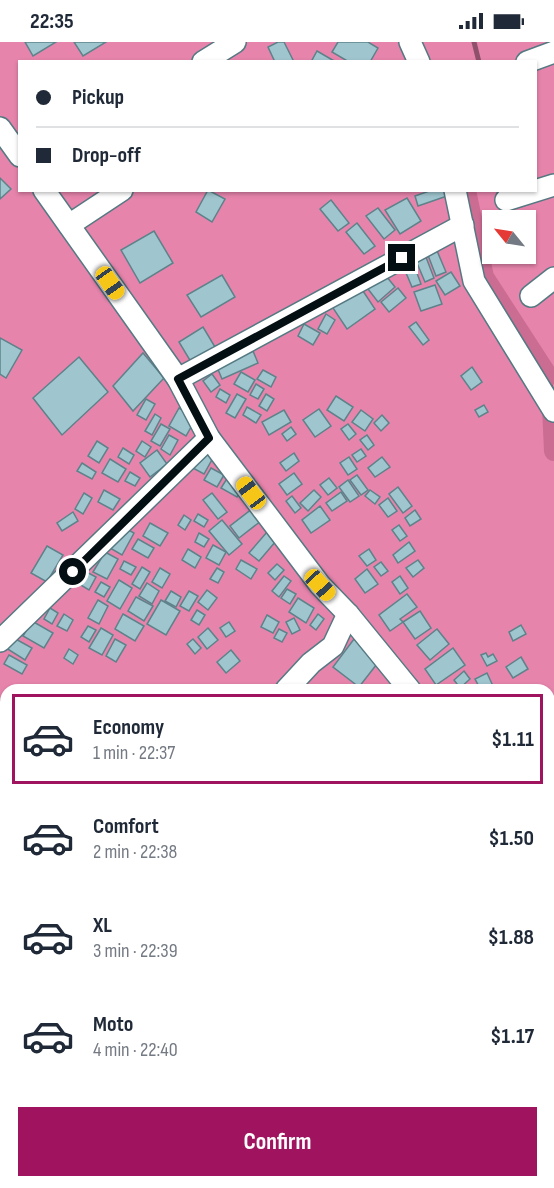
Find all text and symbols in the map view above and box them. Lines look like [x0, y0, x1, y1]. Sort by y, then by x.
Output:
text: 22:35 [30, 8, 74, 35]
text: Pickup [72, 84, 124, 111]
text: Drop-off [72, 142, 141, 169]
north arrow [482, 210, 536, 264]
map controls [482, 210, 536, 264]
route end [388, 244, 415, 271]
car [92, 263, 128, 303]
car [233, 473, 269, 513]
route start [59, 558, 86, 585]
car [301, 566, 339, 604]
icon: car [21, 712, 75, 766]
text: Economy [93, 714, 164, 741]
text: $1.11 [491, 726, 534, 753]
text: 1 min · 22:37 [93, 741, 175, 765]
icon: car [21, 811, 75, 865]
text: Comfort [93, 813, 159, 840]
text: $1.50 [488, 825, 534, 852]
text: 2 min · 22:38 [93, 840, 177, 864]
icon: car [21, 910, 75, 964]
text: XL [93, 912, 112, 939]
text: $1.88 [488, 924, 534, 951]
text: 3 min · 22:39 [93, 939, 178, 963]
icon: car [21, 1009, 75, 1063]
text: Moto [93, 1011, 133, 1038]
text: $1.17 [490, 1023, 534, 1050]
text: 4 min · 22:40 [93, 1038, 178, 1062]
button: Confirm [18, 1107, 537, 1176]

